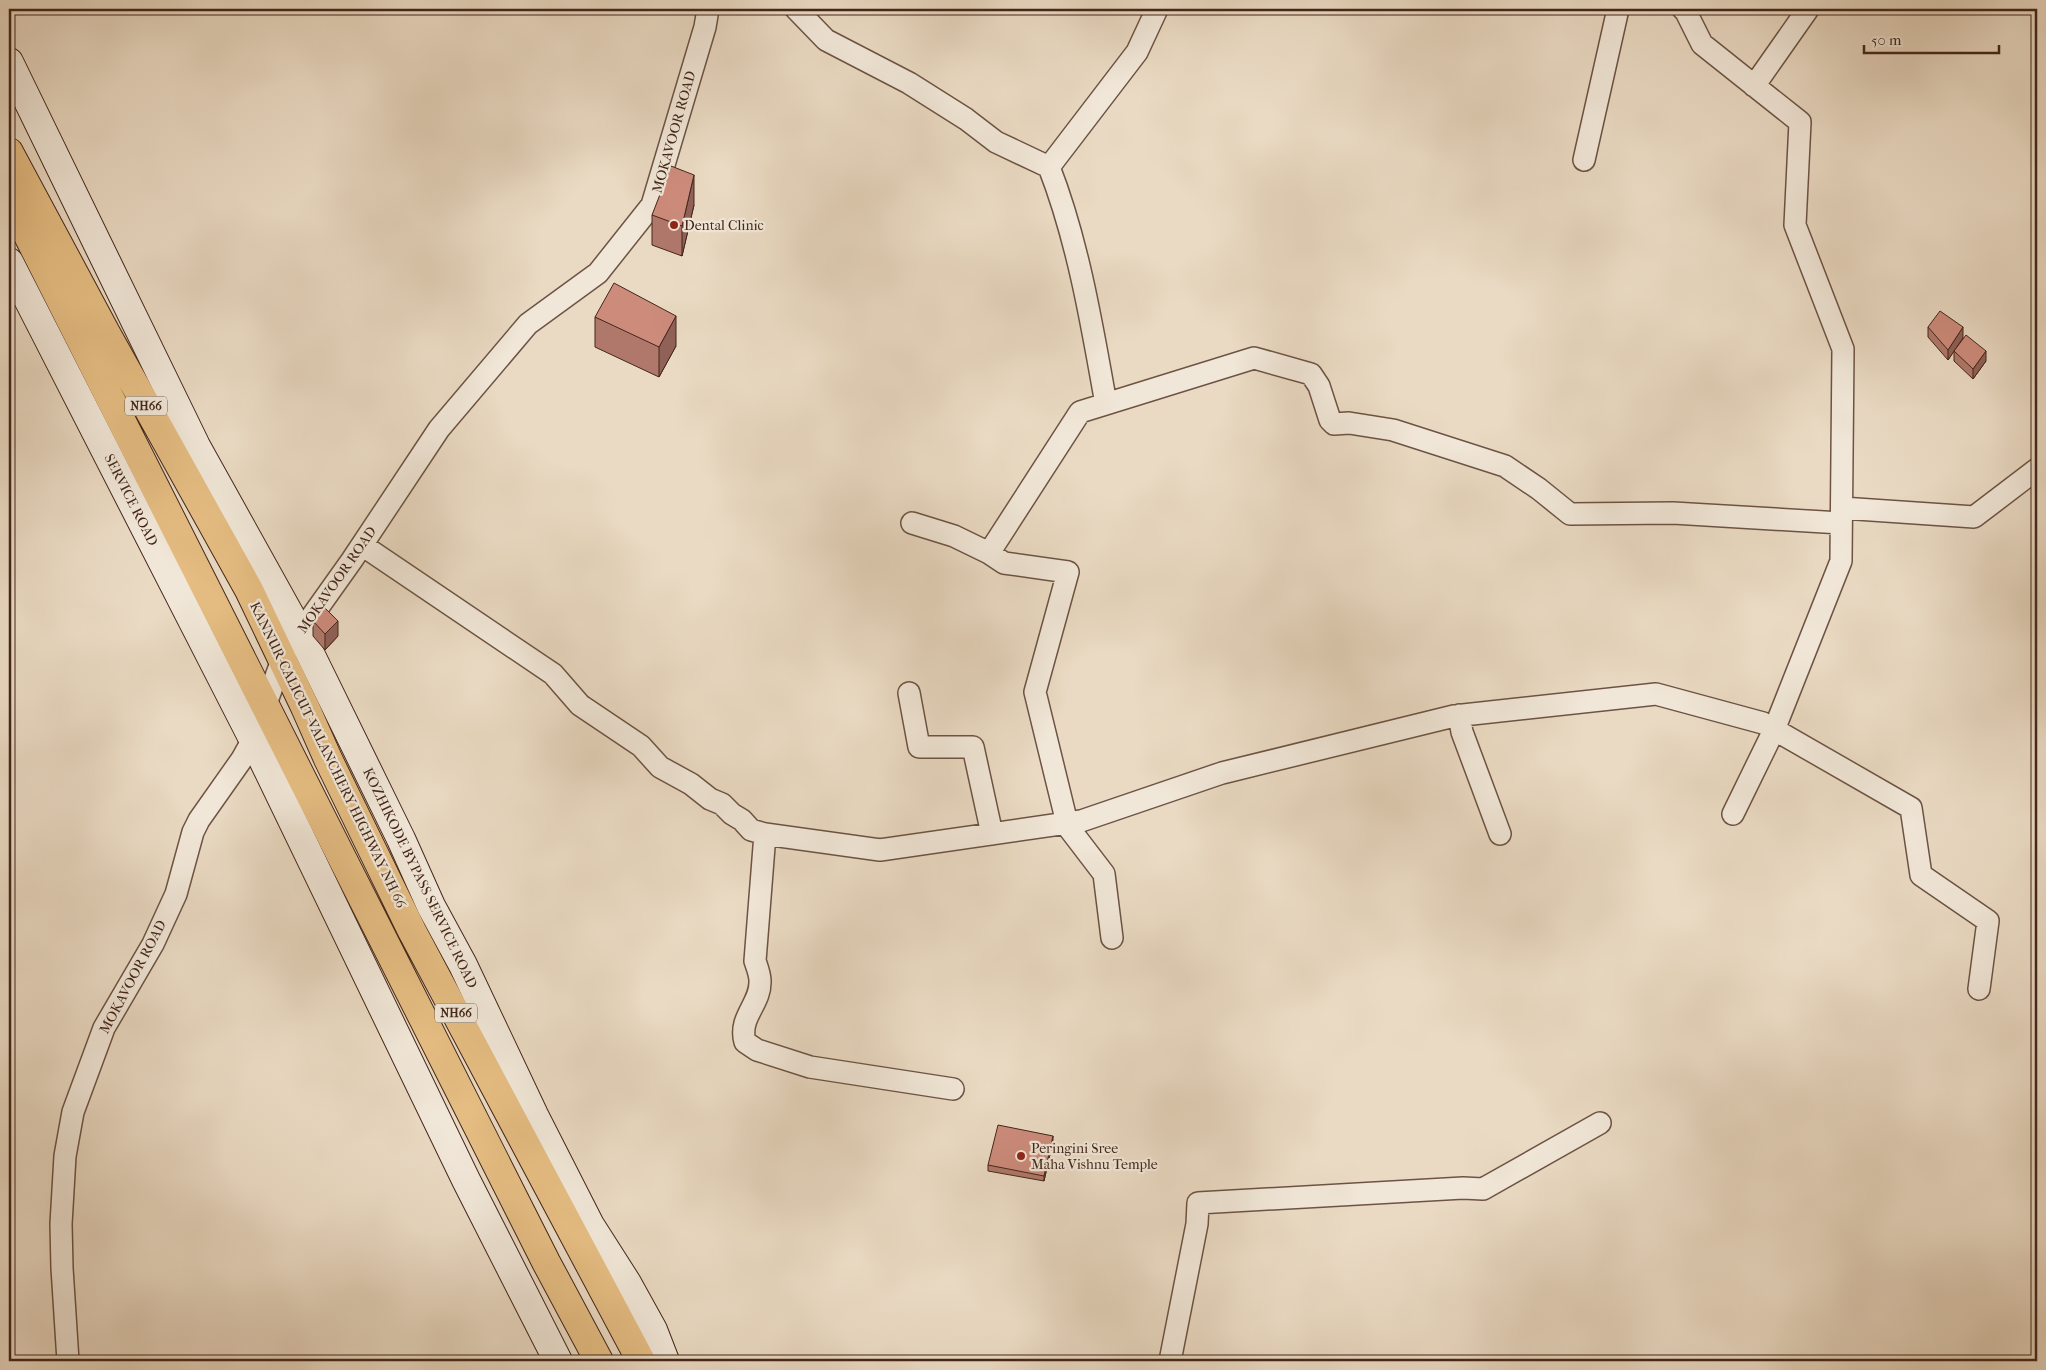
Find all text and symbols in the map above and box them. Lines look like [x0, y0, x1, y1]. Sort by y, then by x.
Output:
scale bar [1864, 22, 1998, 54]
text: 50 m [1871, 31, 1902, 49]
street label: MOKAVOOR ROAD [648, 69, 700, 195]
place label: Dental Clinic [684, 217, 764, 234]
marker: Dental Clinic [668, 219, 680, 231]
road number: NH66 [125, 396, 167, 416]
street label: SERVICE ROAD [101, 451, 162, 549]
street label: MOKAVOOR ROAD [294, 523, 380, 637]
street label: KANNUR-CALICUT-VALANCHERY HIGHWAY NH 66 [246, 599, 410, 911]
street label: KOZHIKODE BYPASS SERVICE ROAD [359, 765, 481, 991]
street label: MOKAVOOR ROAD [96, 917, 170, 1037]
road number: NH66 [435, 1004, 477, 1022]
place label: Peringini Sree Maha Vishnu Temple [1031, 1140, 1158, 1173]
marker: Peringini Sree Maha Vishnu Temple [1015, 1150, 1027, 1162]

